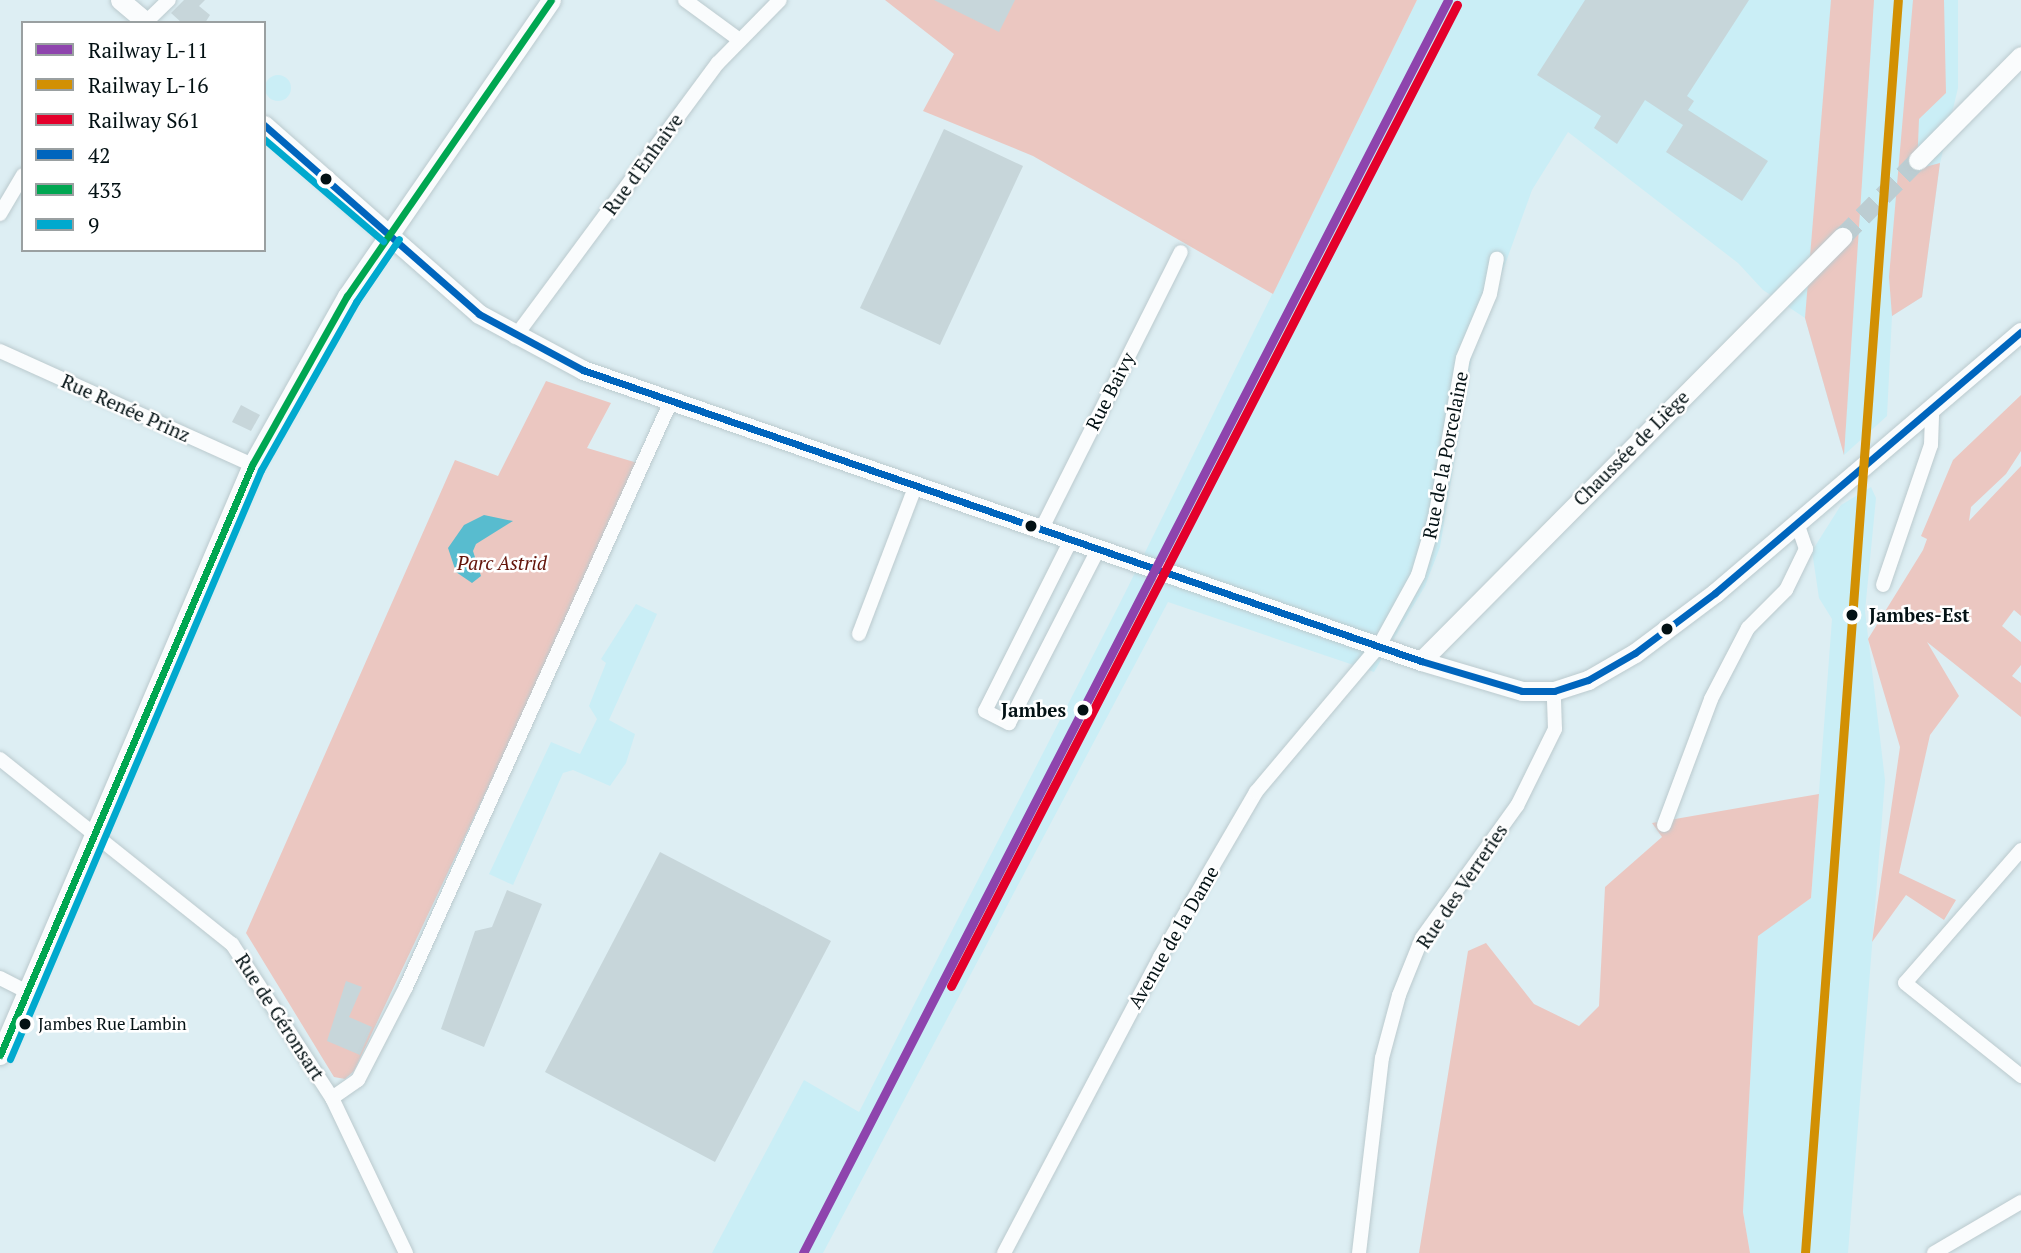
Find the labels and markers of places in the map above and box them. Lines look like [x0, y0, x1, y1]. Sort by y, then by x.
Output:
unlabelled marker [319, 172, 333, 186]
unlabelled marker [1024, 519, 1038, 533]
marker: Jambes-Est [1841, 604, 1863, 626]
place label: Jambes-Est [1869, 604, 1970, 626]
unlabelled marker [1660, 622, 1674, 636]
place label: Jambes [1001, 699, 1066, 721]
marker: Jambes [1072, 699, 1094, 721]
place label: Jambes Rue Lambin [38, 1014, 187, 1034]
marker: Jambes Rue Lambin [18, 1017, 32, 1031]

